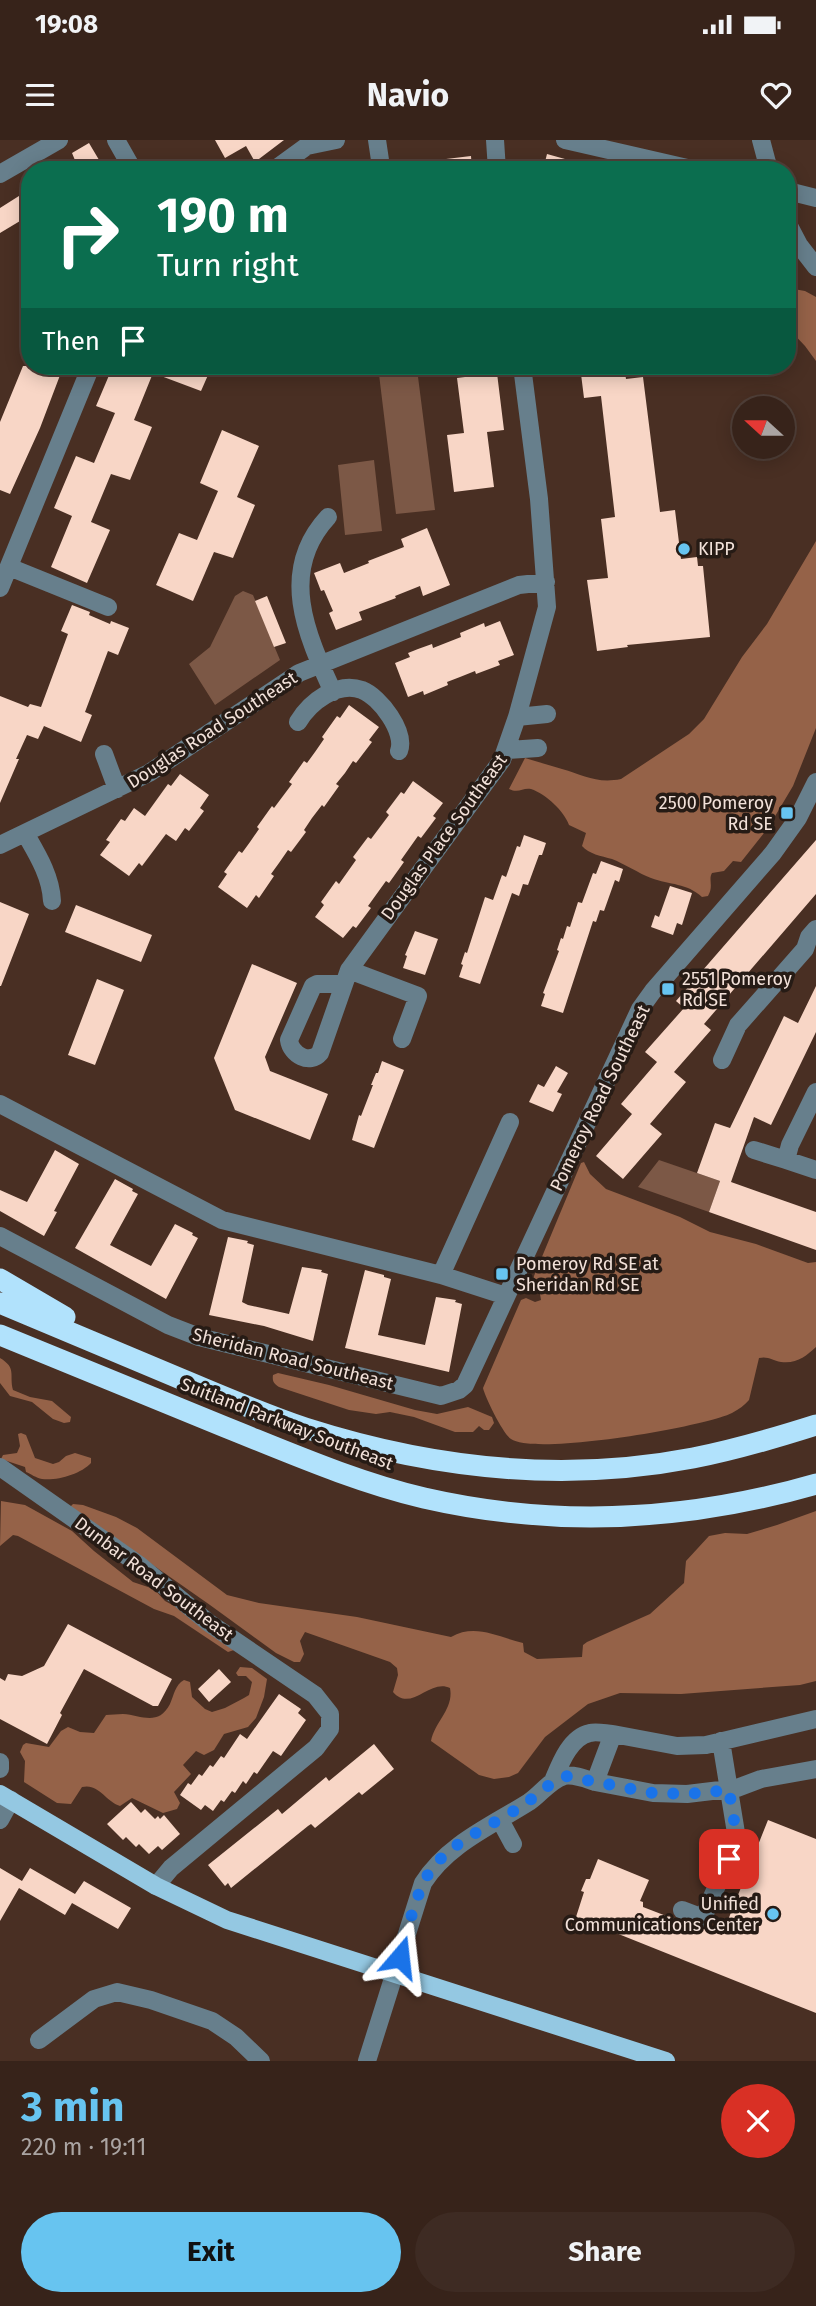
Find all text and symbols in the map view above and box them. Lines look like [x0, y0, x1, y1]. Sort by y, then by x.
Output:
text: 19:08 [35, 9, 98, 40]
icon: menu [21, 76, 59, 114]
text: Navio [367, 76, 449, 114]
icon: heart [757, 76, 795, 114]
text: 190 m [157, 186, 289, 245]
icon: right [42, 189, 133, 280]
text: Turn right [157, 246, 299, 284]
icon: arrive [114, 322, 152, 360]
text: Then [42, 326, 100, 357]
north arrow [732, 396, 794, 458]
map controls [732, 396, 795, 459]
place label: KIPP [698, 538, 735, 560]
marker: KIPP [676, 541, 692, 557]
street label: Douglas Road Southeast [123, 667, 302, 793]
street label: Douglas Place Southeast [376, 749, 512, 924]
place label: 2500 Pomeroy Rd SE [659, 792, 773, 835]
marker: 2500 Pomeroy Rd SE [779, 805, 795, 821]
place label: 2551 Pomeroy Rd SE [682, 968, 792, 1011]
marker: 2551 Pomeroy Rd SE [660, 981, 676, 997]
street label: Pomeroy Road Southeast [545, 1001, 655, 1195]
place label: Pomeroy Rd SE at Sheridan Rd SE [516, 1253, 659, 1296]
marker: Pomeroy Rd SE at Sheridan Rd SE [494, 1266, 510, 1282]
street label: Sheridan Road Southeast [190, 1323, 396, 1395]
street label: Suitland Parkway Southeast [178, 1373, 397, 1475]
street label: Dunbar Road Southeast [70, 1512, 238, 1646]
pin [699, 1829, 759, 1889]
icon: arrive [710, 1840, 748, 1878]
place label: Unified Communications Center [565, 1893, 759, 1936]
marker: Unified Communications Center [765, 1906, 781, 1922]
position arrow [363, 1920, 437, 1994]
text: 3 min [21, 2082, 124, 2132]
button: close [721, 2084, 795, 2158]
text: 220 m · 19:11 [21, 2133, 146, 2161]
button: Exit [21, 2212, 401, 2292]
button: Share [415, 2212, 795, 2292]

